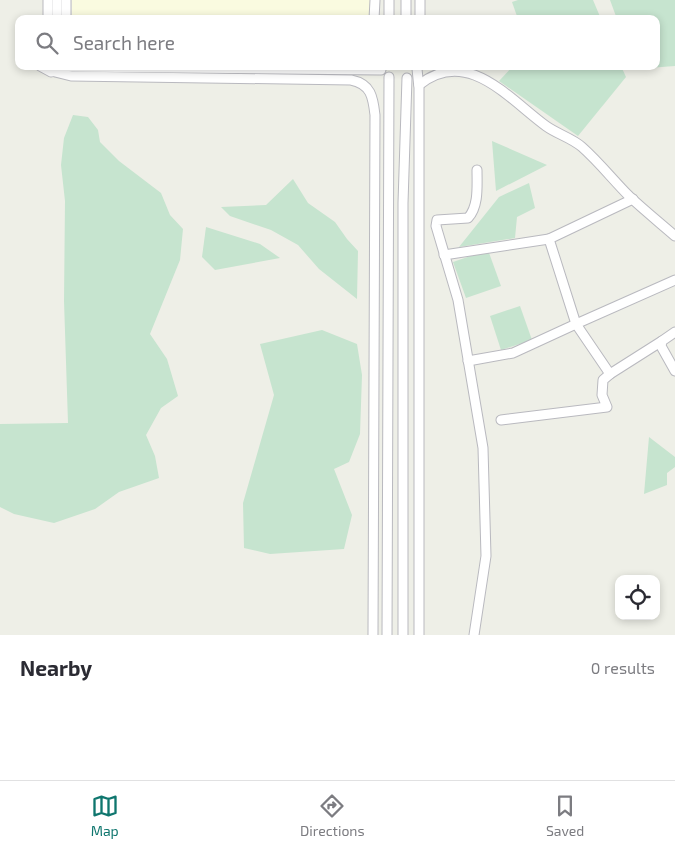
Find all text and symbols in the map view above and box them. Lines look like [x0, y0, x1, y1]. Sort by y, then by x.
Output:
search box [15, 15, 660, 70]
icon: search [33, 29, 61, 57]
text: Search here [73, 31, 175, 54]
map controls [615, 575, 660, 620]
button: locate [615, 575, 660, 620]
text: Nearby [20, 655, 92, 680]
text: 0 results [591, 658, 655, 677]
tab: Map [91, 792, 119, 839]
tab: Directions [300, 792, 365, 839]
tab: Saved [546, 792, 584, 839]

